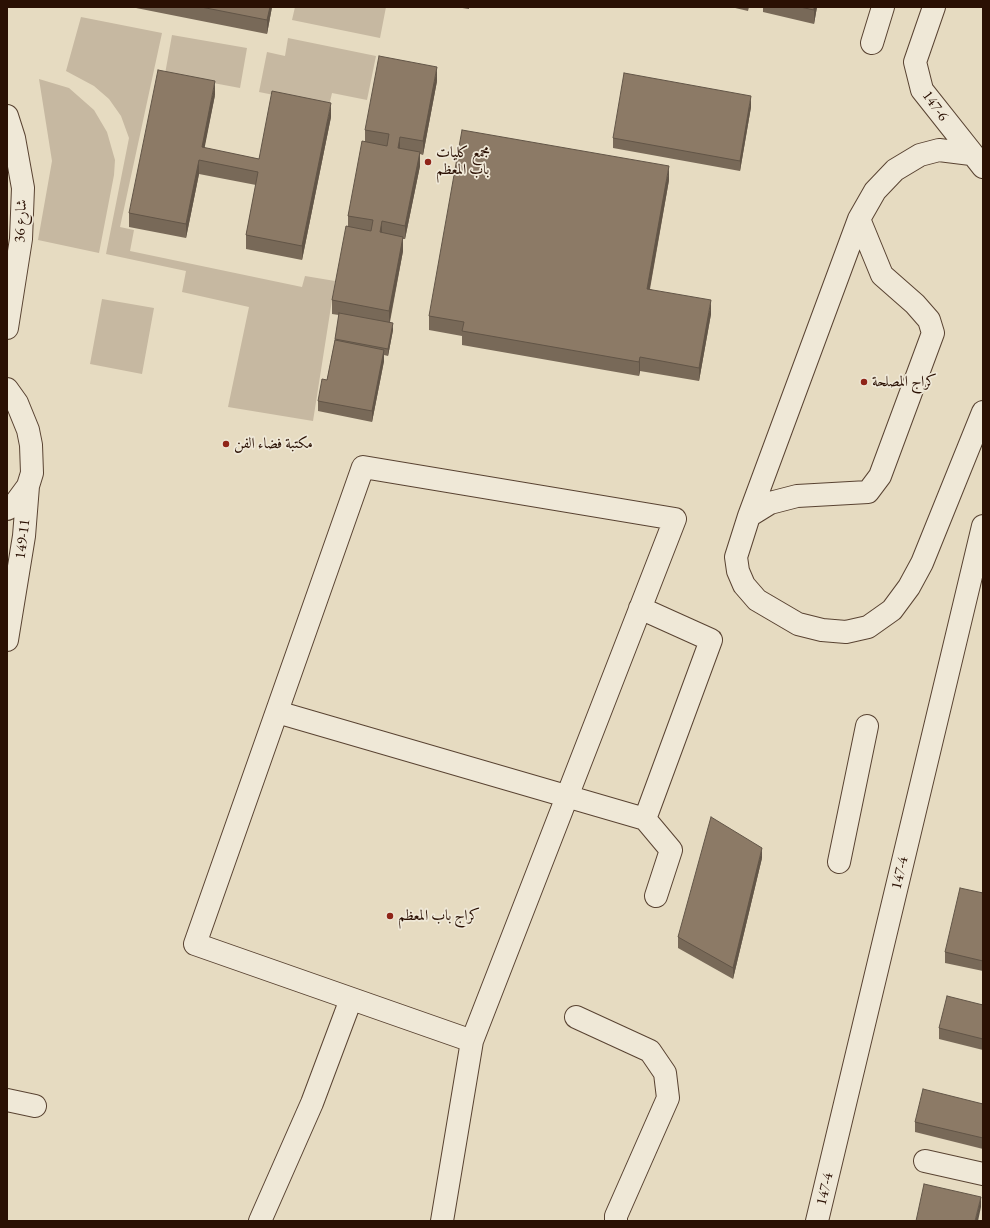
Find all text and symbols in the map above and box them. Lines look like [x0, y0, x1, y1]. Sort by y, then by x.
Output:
street label: 147-6 [918, 87, 952, 125]
place label: مجمع كليات باب المعظم [436, 144, 490, 179]
marker: مجمع كليات باب المعظم [423, 157, 433, 167]
street label: شارع 36 [11, 199, 31, 243]
place label: كراج المصلحة [872, 373, 937, 391]
marker: كراج المصلحة [859, 377, 869, 387]
place label: مكتبة فضاء الفن [234, 435, 313, 453]
marker: مكتبة فضاء الفن [221, 439, 231, 449]
street label: 149-11 [12, 518, 34, 560]
street label: 147-4 [888, 855, 912, 891]
place label: كراج باب المعظم [398, 907, 480, 925]
marker: كراج باب المعظم [385, 911, 395, 921]
street label: 147-4 [813, 1171, 837, 1207]

